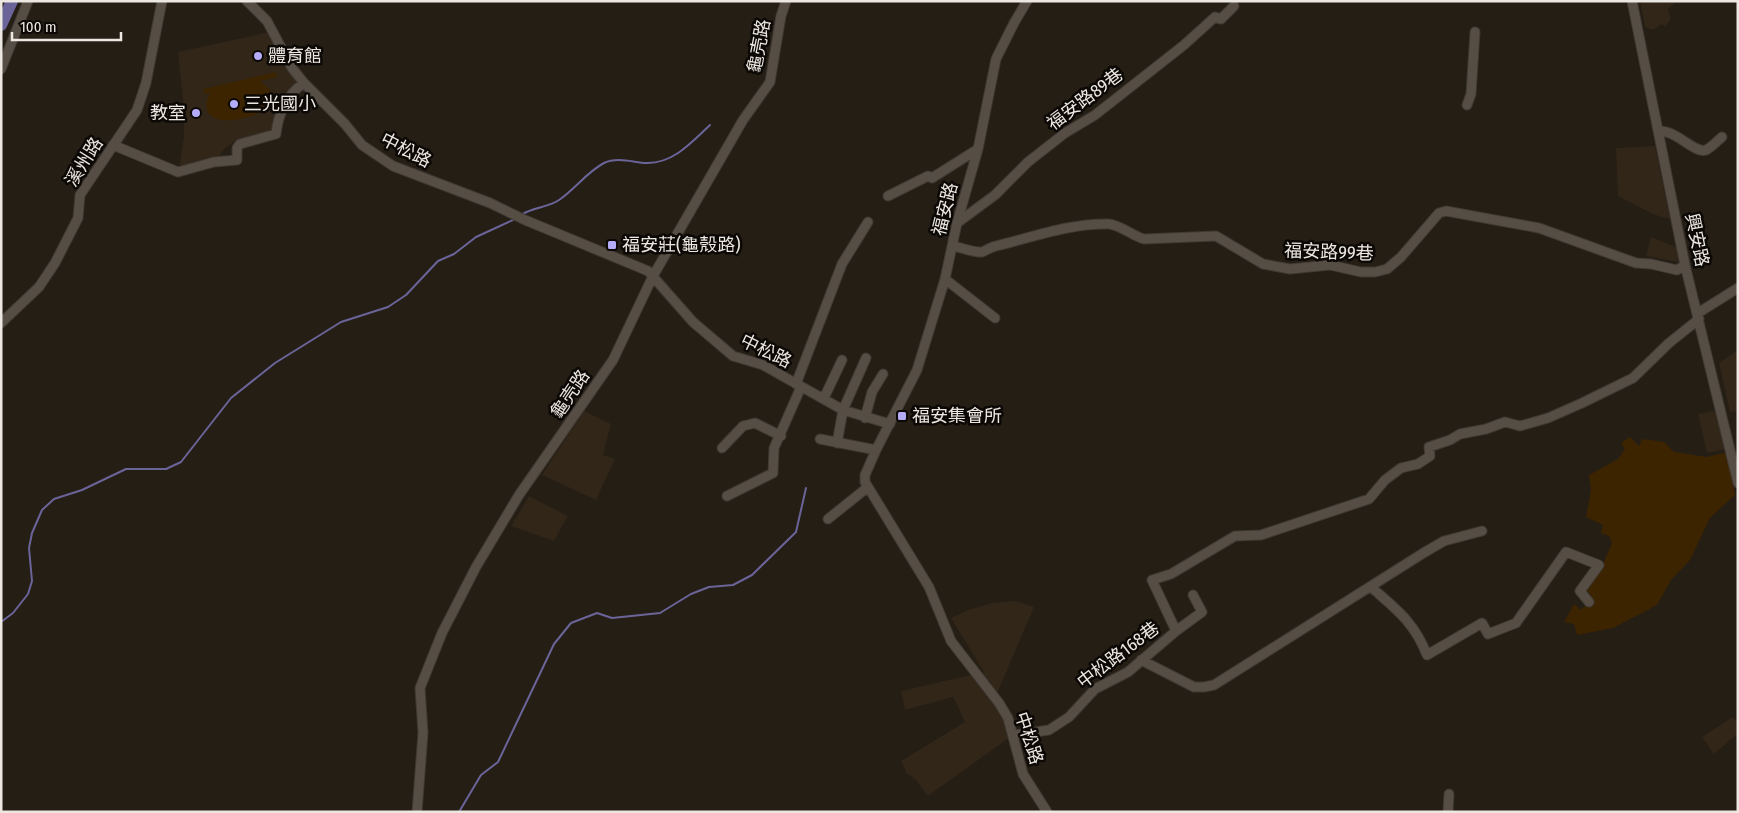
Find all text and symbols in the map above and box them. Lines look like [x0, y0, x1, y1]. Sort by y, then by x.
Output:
scale bar [12, 10, 121, 42]
street label: 龜壳路 [743, 17, 775, 75]
text: 100 m [20, 18, 57, 36]
place label: 體育館 [268, 45, 322, 67]
marker: 體育館 [252, 50, 264, 62]
street label: 福安路89巷 [1043, 63, 1127, 135]
place label: 三光國小 [244, 93, 316, 115]
marker: 三光國小 [228, 98, 240, 110]
place label: 教室 [150, 102, 186, 124]
marker: 教室 [190, 107, 202, 119]
street label: 中松路 [377, 128, 435, 172]
street label: 溪州路 [60, 133, 108, 191]
street label: 福安路 [928, 180, 962, 238]
street label: 興安路 [1681, 211, 1713, 269]
place label: 福安莊(龜殼路) [622, 234, 741, 256]
marker: 福安莊(龜殼路) [606, 239, 618, 251]
street label: 福安路99巷 [1284, 239, 1374, 265]
street label: 中松路 [737, 329, 795, 373]
street label: 龜壳路 [546, 365, 594, 423]
place label: 福安集會所 [912, 405, 1002, 427]
marker: 福安集會所 [896, 410, 908, 422]
street label: 中松路168巷 [1073, 617, 1163, 693]
street label: 中松路 [1010, 709, 1048, 767]

